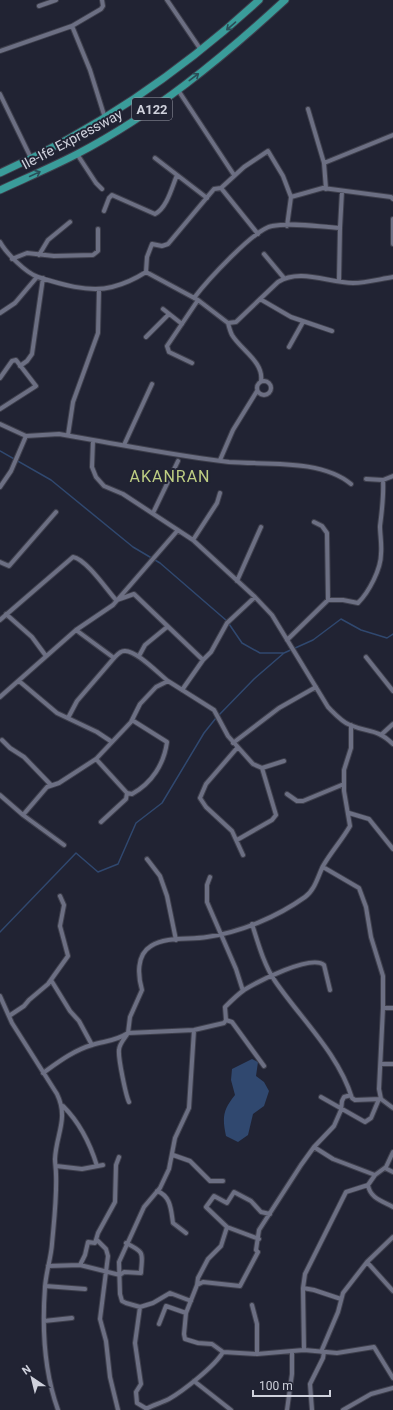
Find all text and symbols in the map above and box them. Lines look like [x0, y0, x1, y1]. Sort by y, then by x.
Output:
one-way arrow [225, 22, 236, 31]
one-way arrow [188, 73, 199, 82]
road number: A122 [132, 98, 172, 120]
street label: Ile-Ife Expressway [19, 106, 125, 172]
one-way arrow [29, 170, 41, 177]
district label: AKANRAN [129, 467, 211, 486]
north arrow [12, 1358, 52, 1398]
text: N [20, 1363, 34, 1378]
scale bar [253, 1372, 330, 1398]
text: 100 m [259, 1379, 293, 1393]

